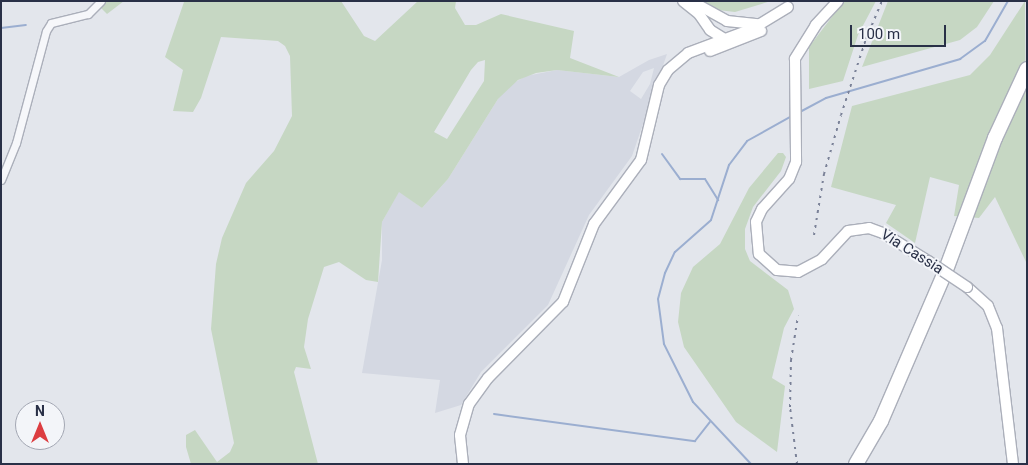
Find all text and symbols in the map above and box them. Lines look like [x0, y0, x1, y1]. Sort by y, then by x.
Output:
scale bar [853, 15, 949, 47]
text: 100 m [858, 25, 900, 43]
street label: Via Cassia [877, 226, 947, 278]
north arrow [15, 400, 65, 450]
text: N [35, 403, 45, 419]

